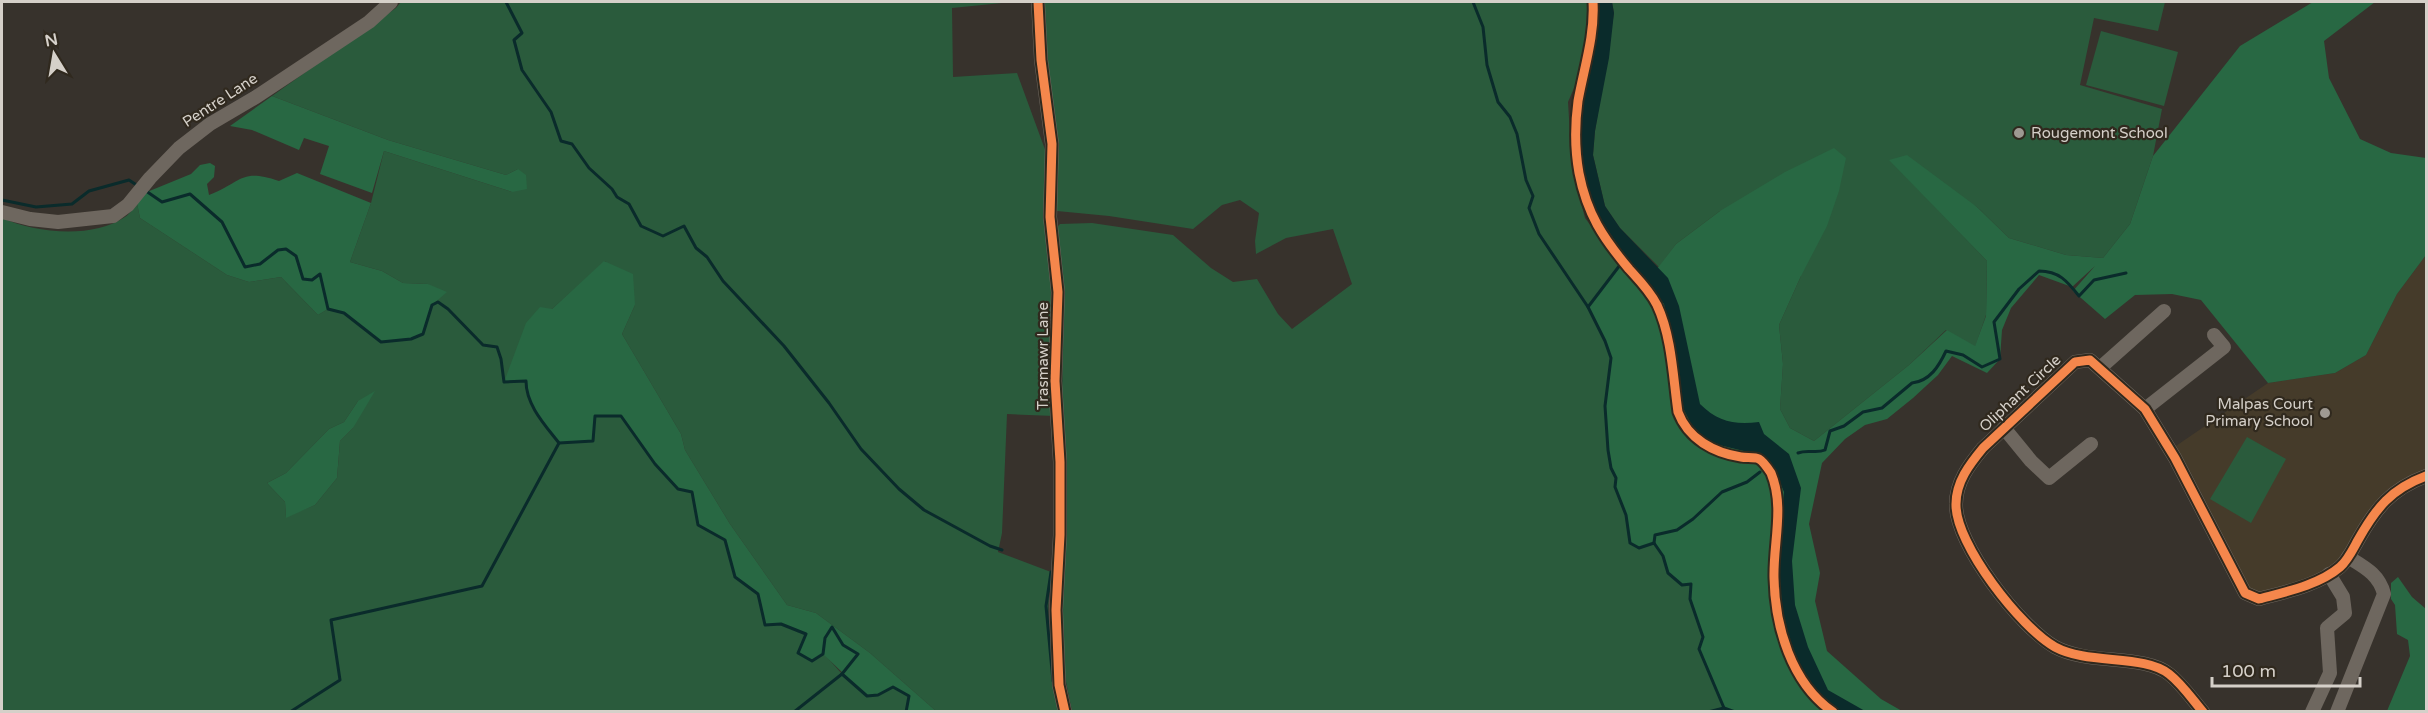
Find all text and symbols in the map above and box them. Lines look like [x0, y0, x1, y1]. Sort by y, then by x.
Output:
north arrow [24, 24, 84, 84]
text: N [43, 29, 60, 51]
street label: Pentre Lane [179, 69, 261, 131]
place label: Rougemont School [2031, 124, 2168, 142]
marker: Rougemont School [2012, 126, 2026, 140]
street label: Trasmawr Lane [1034, 302, 1052, 410]
street label: Oliphant Circle [1975, 351, 2065, 435]
place label: Malpas Court Primary School [2205, 395, 2313, 430]
marker: Malpas Court Primary School [2318, 406, 2332, 420]
scale bar [2212, 650, 2360, 688]
text: 100 m [2221, 660, 2276, 682]

